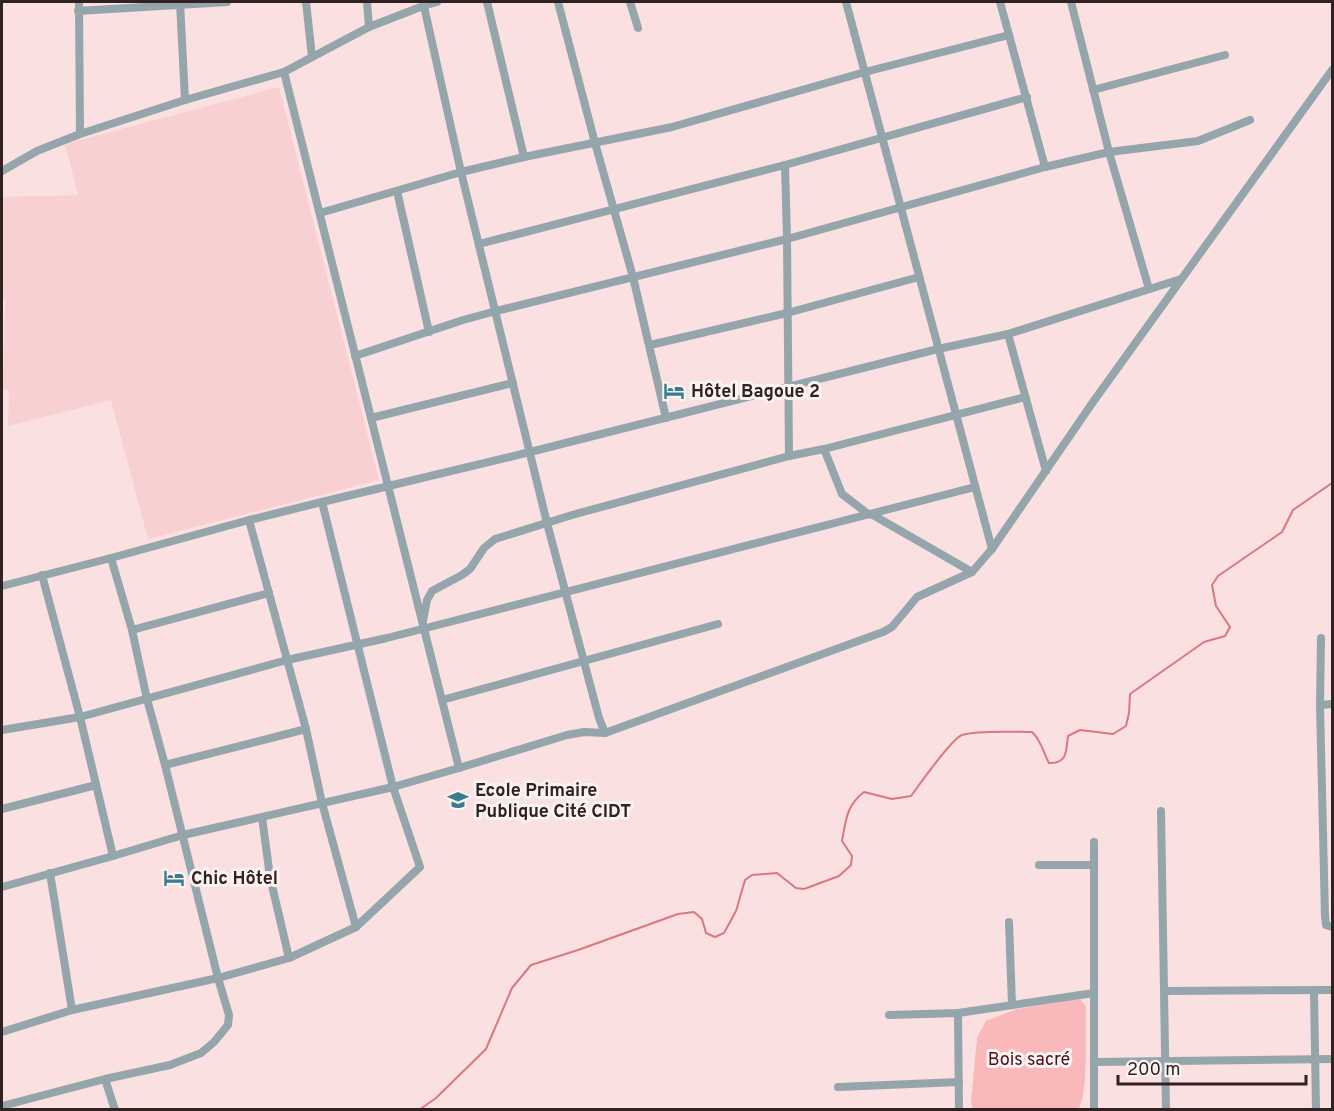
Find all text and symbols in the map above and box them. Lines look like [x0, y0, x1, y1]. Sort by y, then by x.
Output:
hotel icon: Hôtel Bagoue 2 [662, 379, 686, 403]
place label: Hôtel Bagoue 2 [691, 381, 820, 404]
place label: Ecole Primaire Publique Cité CIDT [475, 780, 631, 824]
school or university icon: Ecole Primaire Publique Cité CIDT [446, 788, 470, 812]
hotel icon: Chic Hôtel [162, 866, 186, 890]
place label: Chic Hôtel [191, 868, 278, 891]
scale bar [1118, 1048, 1306, 1086]
park label: Bois sacré [988, 1049, 1070, 1072]
text: 200 m [1127, 1059, 1180, 1082]

